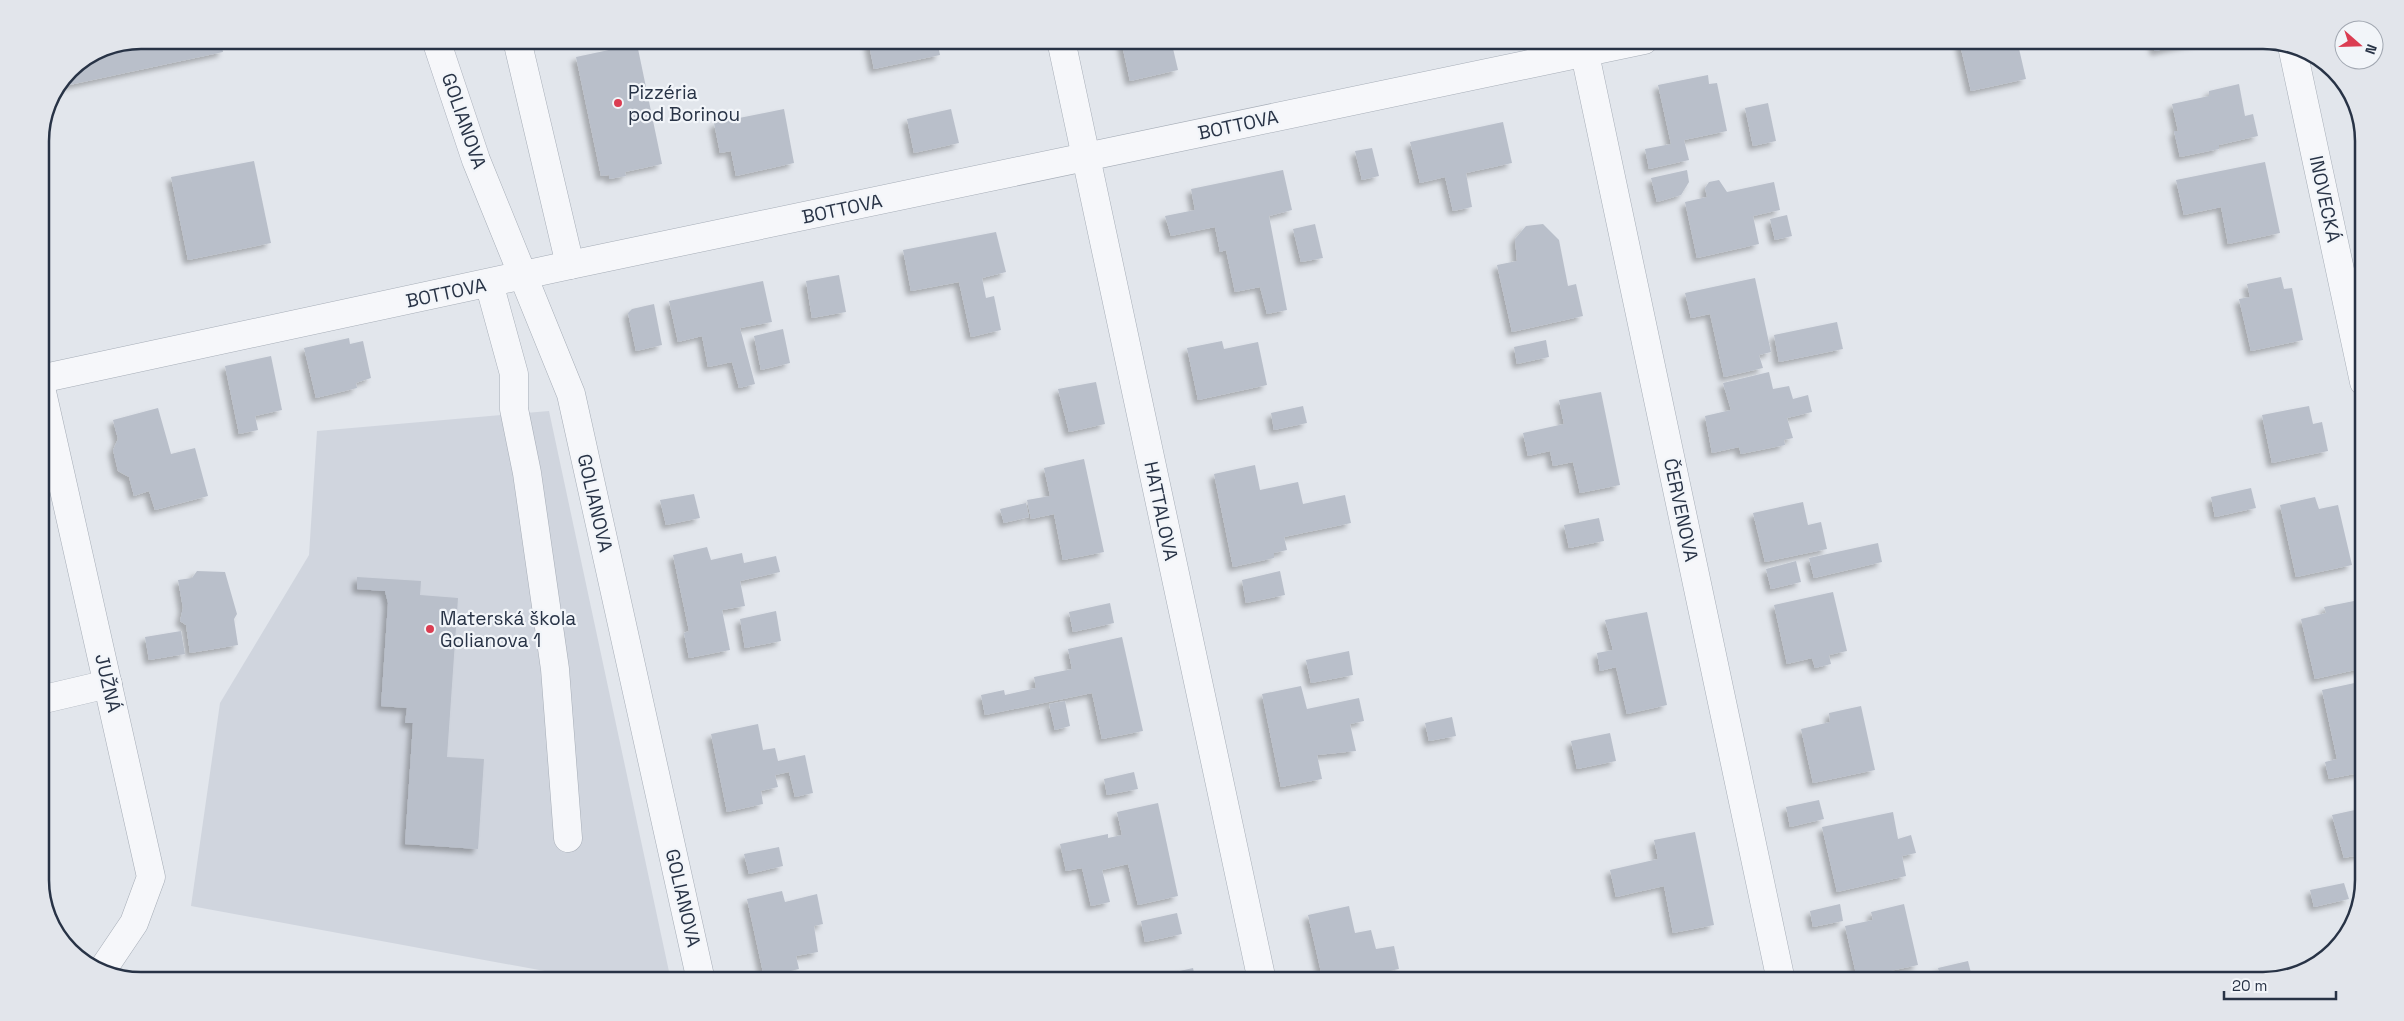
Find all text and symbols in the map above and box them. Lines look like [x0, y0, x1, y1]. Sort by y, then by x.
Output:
north arrow [2334, 20, 2384, 70]
text: N [2361, 42, 2381, 57]
street label: GOLIANOVA [436, 70, 492, 172]
place label: Pizzéria pod Borinou [628, 80, 740, 127]
marker: Pizzéria pod Borinou [612, 97, 624, 109]
street label: BOTTOVA [1195, 104, 1281, 146]
street label: INOVECKÁ [2304, 153, 2346, 245]
street label: BOTTOVA [799, 188, 885, 230]
street label: BOTTOVA [403, 272, 489, 314]
street label: GOLIANOVA [572, 451, 618, 555]
street label: ČERVENOVA [1658, 456, 1704, 564]
street label: HATTALOVA [1138, 459, 1184, 563]
place label: Materská škola Golianova 1 [440, 606, 576, 653]
marker: Materská škola Golianova 1 [424, 623, 436, 635]
street label: JUŽNÁ [89, 651, 127, 715]
street label: GOLIANOVA [660, 846, 706, 950]
scale bar [2224, 968, 2336, 1000]
text: 20 m [2232, 976, 2267, 995]

